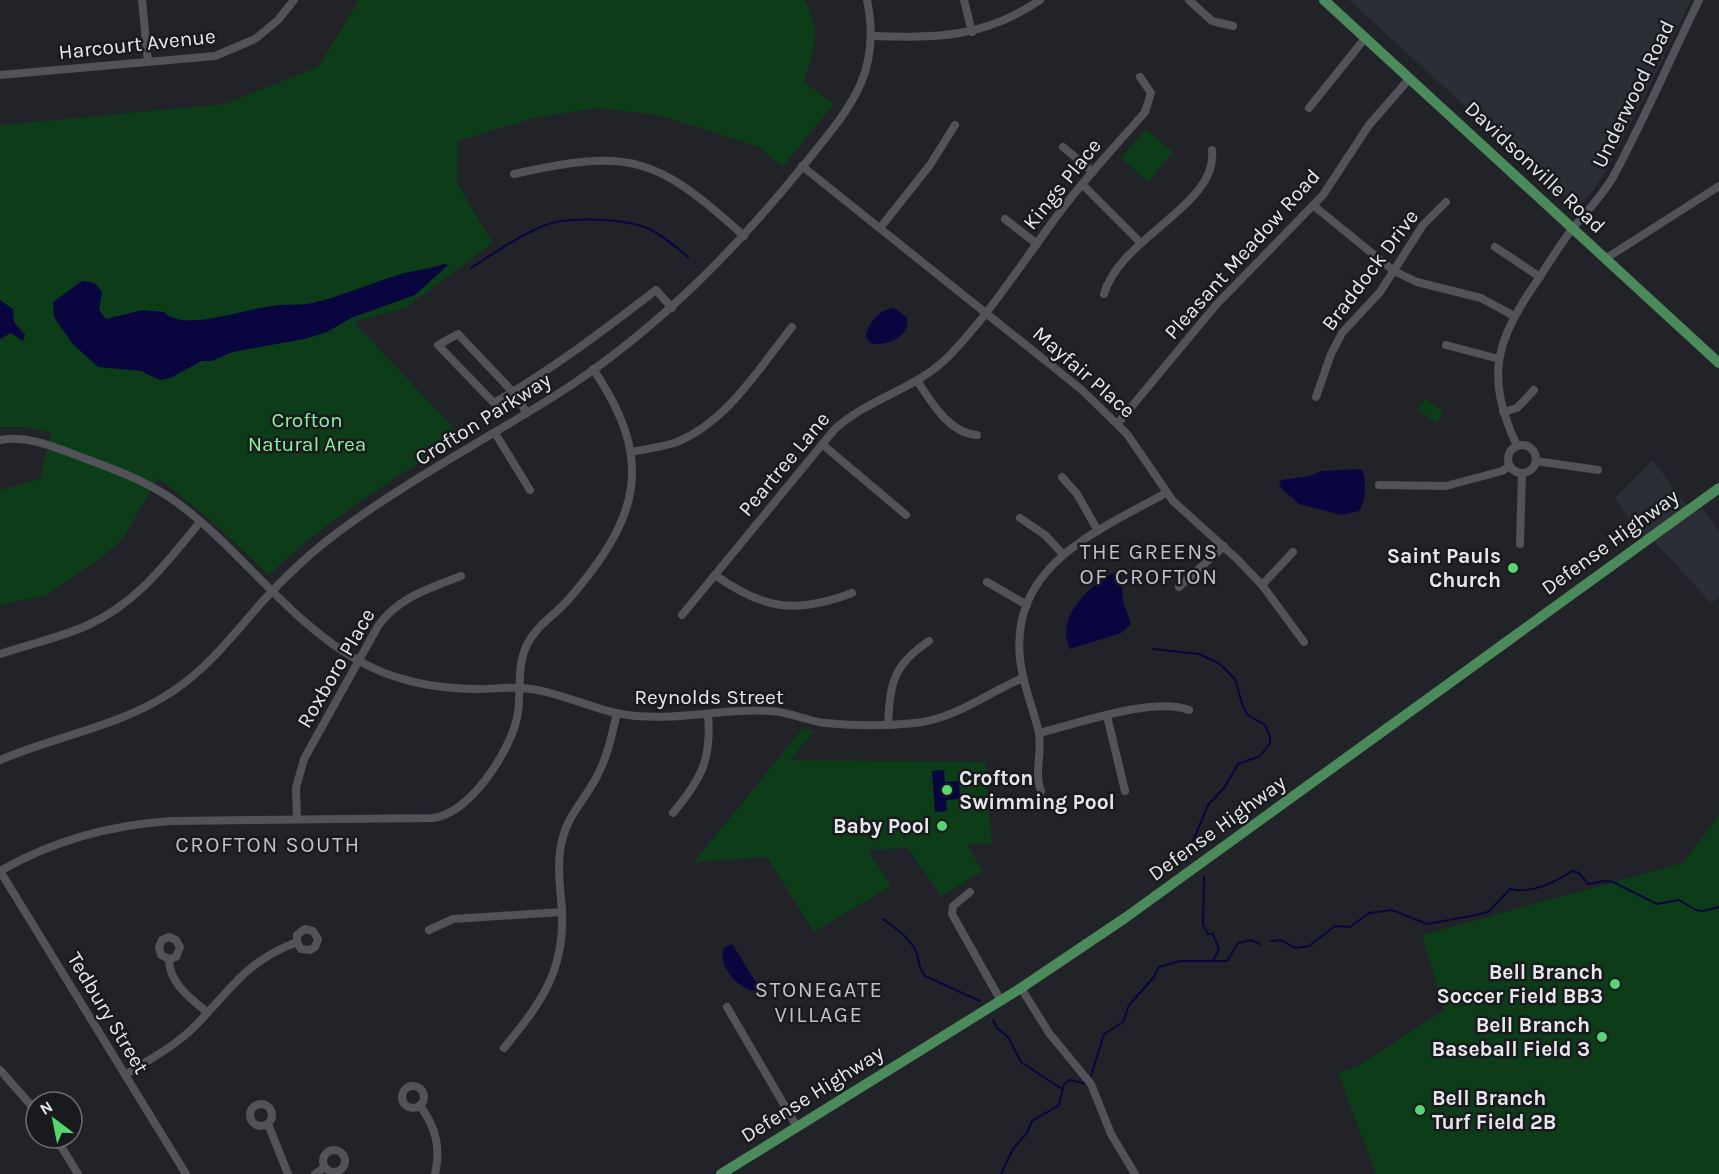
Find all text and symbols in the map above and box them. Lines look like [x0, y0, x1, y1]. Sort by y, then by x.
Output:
street label: Underwood Road [1587, 16, 1679, 172]
street label: Harcourt Avenue [57, 24, 217, 64]
street label: Davidsonville Road [1460, 96, 1610, 238]
street label: Kings Place [1018, 134, 1106, 234]
street label: Pleasant Meadow Road [1159, 164, 1325, 344]
street label: Braddock Drive [1317, 205, 1423, 335]
street label: Mayfair Place [1028, 321, 1140, 423]
street label: Crofton Parkway [411, 368, 555, 470]
street label: Peartree Lane [734, 407, 834, 521]
park label: Crofton Natural Area [248, 408, 366, 456]
street label: Defense Highway [1537, 484, 1683, 600]
district label: THE GREENS OF CROFTON [1079, 539, 1219, 590]
place label: Saint Pauls Church [1387, 544, 1501, 592]
marker: Saint Pauls Church [1506, 561, 1520, 575]
street label: Roxboro Place [292, 604, 380, 732]
street label: Reynolds Street [634, 685, 784, 709]
place label: Crofton Swimming Pool [959, 766, 1115, 814]
street label: Defense Highway [1144, 770, 1290, 886]
marker: Crofton Swimming Pool [940, 783, 954, 797]
place label: Baby Pool [833, 814, 930, 838]
marker: Baby Pool [935, 819, 949, 833]
district label: CROFTON SOUTH [175, 832, 361, 858]
street label: Tedbury Street [62, 948, 154, 1078]
place label: Bell Branch Soccer Field BB3 [1436, 960, 1603, 1008]
district label: STONEGATE VILLAGE [755, 977, 883, 1028]
marker: Bell Branch Soccer Field BB3 [1608, 977, 1622, 991]
place label: Bell Branch Baseball Field 3 [1431, 1013, 1590, 1061]
marker: Bell Branch Baseball Field 3 [1595, 1030, 1609, 1044]
street label: Defense Highway [736, 1040, 888, 1147]
place label: Bell Branch Turf Field 2B [1432, 1086, 1556, 1134]
north arrow [24, 1090, 84, 1150]
text: N [36, 1097, 56, 1119]
marker: Bell Branch Turf Field 2B [1413, 1103, 1427, 1117]

